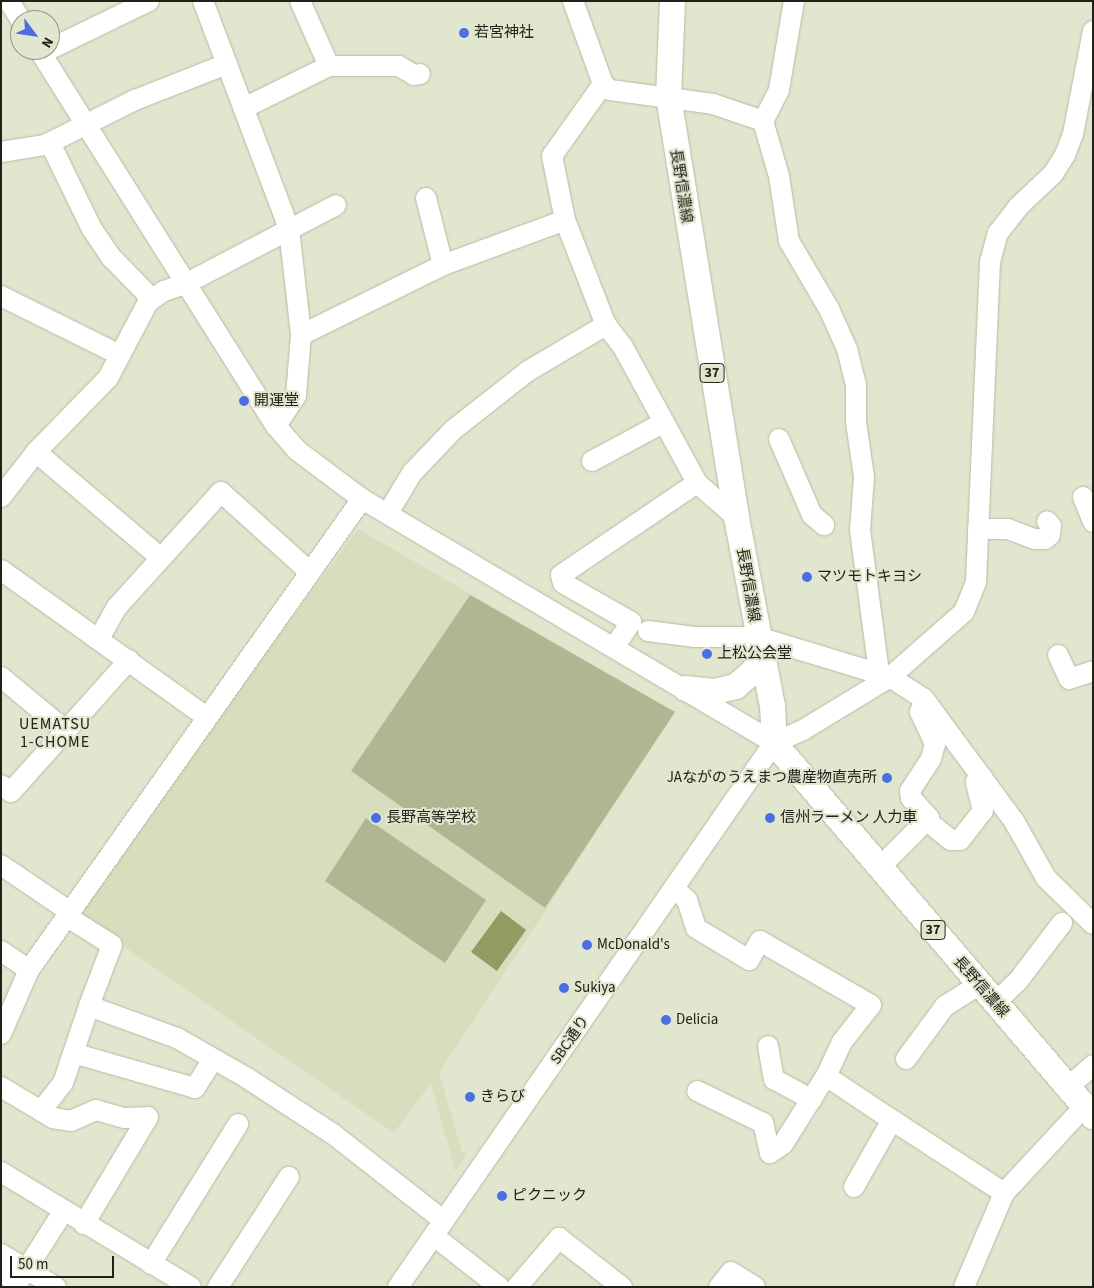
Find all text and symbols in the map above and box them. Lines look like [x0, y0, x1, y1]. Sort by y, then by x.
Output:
north arrow [10, 10, 60, 60]
place label: 若宮神社 [474, 24, 534, 42]
marker: 若宮神社 [458, 27, 470, 39]
text: N [36, 33, 58, 51]
street label: 長野信濃線 [666, 148, 696, 224]
road number: 37 [700, 362, 724, 384]
place label: 開運堂 [254, 392, 299, 410]
marker: 開運堂 [238, 395, 250, 407]
street label: 長野信濃線 [733, 547, 763, 623]
place label: マツモトキヨシ [817, 568, 922, 586]
marker: マツモトキヨシ [801, 571, 813, 583]
place label: 上松公会堂 [717, 645, 792, 663]
marker: 上松公会堂 [701, 648, 713, 660]
district label: UEMATSU 1-CHOME [18, 714, 92, 752]
place label: JAながのうえまつ農産物直売所 [667, 769, 877, 787]
marker: JAながのうえまつ農産物直売所 [881, 772, 893, 784]
place label: 長野高等学校 [386, 809, 476, 827]
place label: 信州ラーメン 人力車 [780, 809, 918, 827]
marker: 長野高等学校 [370, 812, 382, 824]
marker: 信州ラーメン 人力車 [764, 812, 776, 824]
road number: 37 [920, 918, 946, 942]
place label: McDonald's [597, 936, 670, 954]
marker: McDonald's [581, 939, 593, 951]
street label: 長野信濃線 [950, 953, 1012, 1021]
place label: Sukiya [574, 979, 616, 997]
marker: Sukiya [558, 982, 570, 994]
place label: Delicia [676, 1011, 718, 1029]
street label: SBC通り [547, 1012, 593, 1068]
marker: Delicia [660, 1014, 672, 1026]
place label: きらび [480, 1088, 525, 1106]
marker: きらび [464, 1091, 476, 1103]
place label: ピクニック [512, 1187, 587, 1205]
marker: ピクニック [496, 1190, 508, 1202]
scale bar [12, 1246, 116, 1278]
text: 50 m [18, 1254, 48, 1275]

